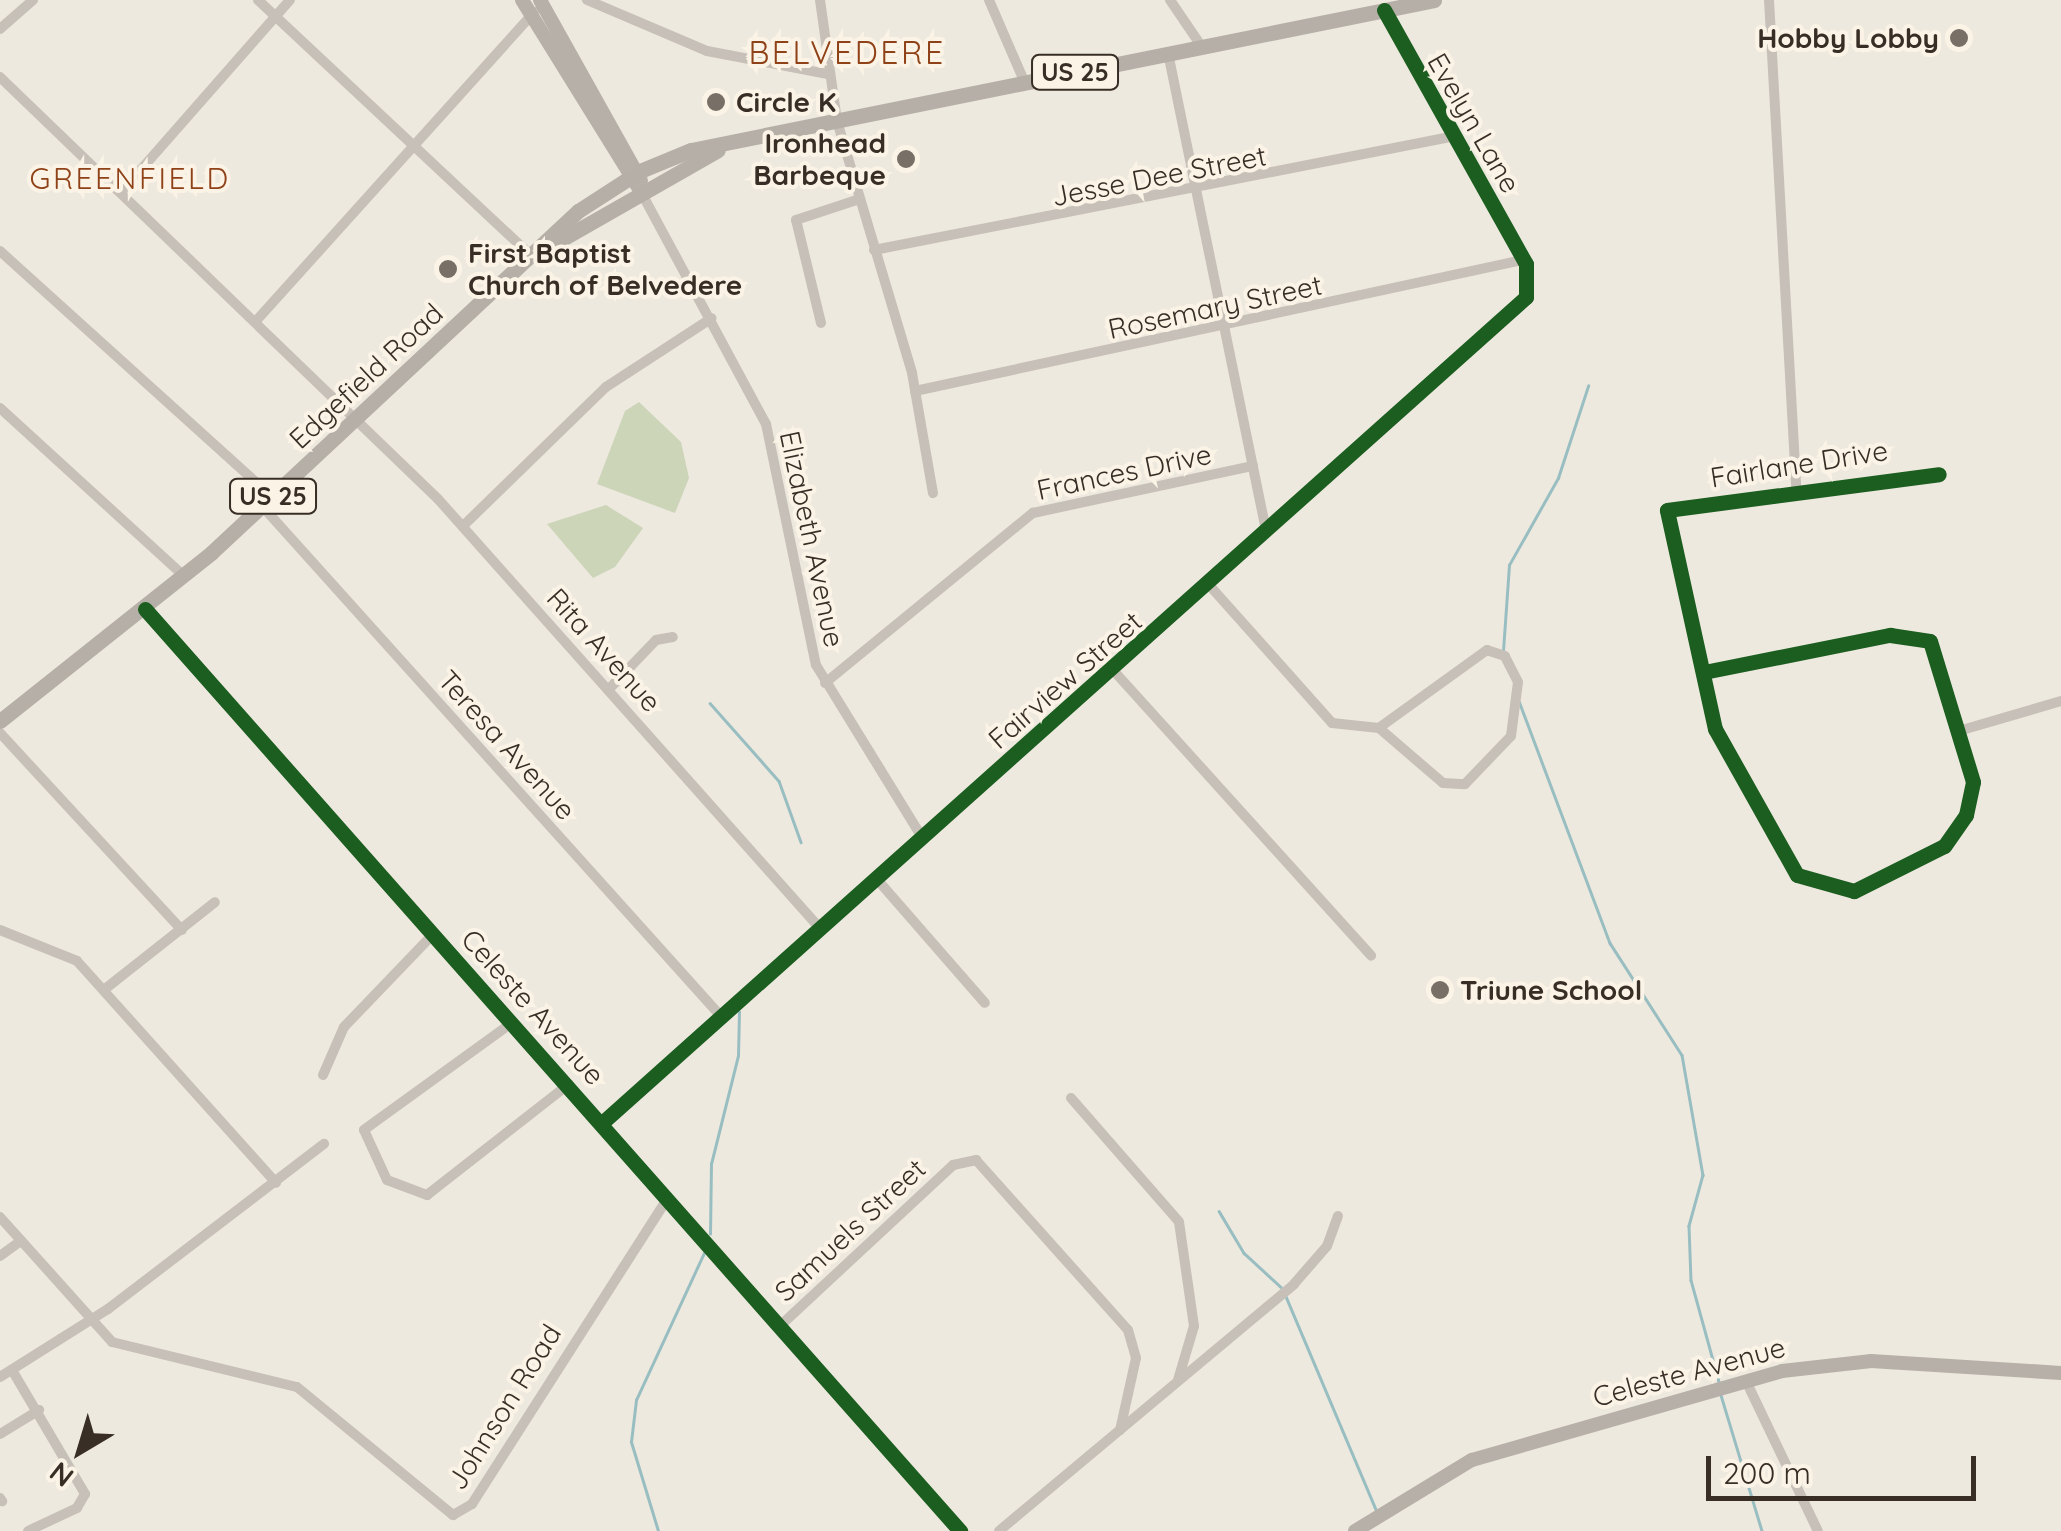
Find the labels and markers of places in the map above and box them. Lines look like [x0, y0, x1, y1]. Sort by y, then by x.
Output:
place label: Hobby Lobby [1757, 21, 1939, 55]
marker: Hobby Lobby [1948, 27, 1970, 49]
place label: Circle K [736, 85, 836, 119]
marker: Circle K [705, 91, 727, 113]
place label: Ironhead Barbeque [753, 126, 886, 192]
marker: Ironhead Barbeque [895, 148, 917, 170]
place label: First Baptist Church of Belvedere [468, 236, 742, 302]
marker: First Baptist Church of Belvedere [437, 258, 459, 280]
place label: Triune School [1460, 973, 1642, 1007]
marker: Triune School [1429, 979, 1451, 1001]

